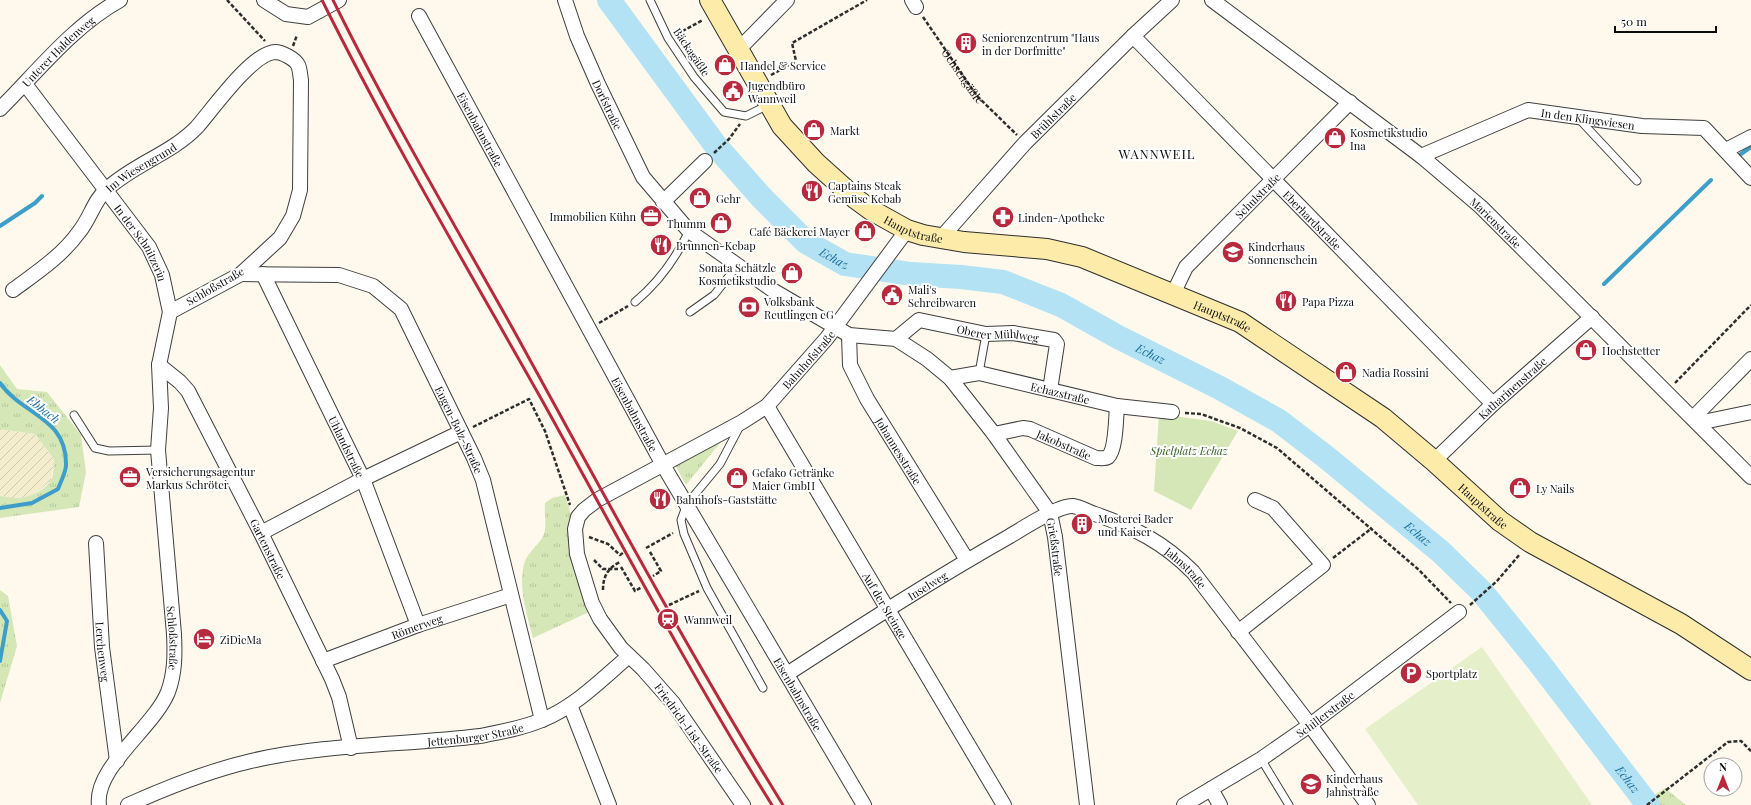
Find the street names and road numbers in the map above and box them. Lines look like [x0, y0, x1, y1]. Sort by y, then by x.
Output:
street label: Unterer Haldenweg [18, 12, 97, 90]
street label: Bäckagäßle [670, 25, 714, 79]
street label: Ochsengäßle [939, 45, 987, 106]
street label: Dorfstraße [589, 77, 627, 132]
street label: Eisenbahnstraße [454, 89, 507, 170]
street label: Brühlstraße [1027, 89, 1079, 142]
street label: In den Klingwiesen [1540, 104, 1636, 132]
street label: Im Wiesengrund [102, 139, 180, 195]
street label: Schulstraße [1231, 169, 1283, 221]
street label: Eberhardstraße [1280, 187, 1345, 253]
street label: Marienstraße [1467, 194, 1525, 251]
street label: In der Schnitzerin [111, 201, 171, 283]
street label: Hauptstraße [882, 211, 945, 246]
street label: Schloßstraße [183, 263, 247, 309]
street label: Hauptstraße [1192, 296, 1255, 335]
street label: Oberer Mühlweg [955, 321, 1040, 345]
street label: Bahnhofstraße [778, 327, 838, 392]
street label: Katharinenstraße [1475, 353, 1550, 422]
street label: Eisenbahnstraße [609, 374, 662, 454]
street label: Echazstraße [1029, 378, 1092, 407]
street label: Eugen-Bolz-Straße [432, 383, 487, 476]
street label: Uhlandstraße [326, 413, 369, 480]
street label: Johannesstraße [872, 414, 926, 487]
street label: Jakobstraße [1034, 425, 1094, 463]
street label: Hauptstraße [1455, 480, 1511, 532]
street label: Gartenstraße [247, 516, 290, 582]
street label: Grießstraße [1044, 516, 1067, 578]
street label: Jahnstraße [1162, 543, 1210, 592]
street label: Inselweg [905, 567, 950, 603]
street label: Auf der Steinge [859, 568, 911, 642]
street label: Schloßstraße [164, 605, 182, 672]
street label: Römerweg [389, 610, 444, 642]
street label: Lerchenweg [93, 621, 114, 683]
street label: Eisenbahnstraße [771, 654, 826, 734]
street label: Friedrich-List-Straße [651, 680, 727, 776]
street label: Schillerstraße [1293, 687, 1357, 740]
street label: Jettenburger Straße [426, 719, 525, 749]

